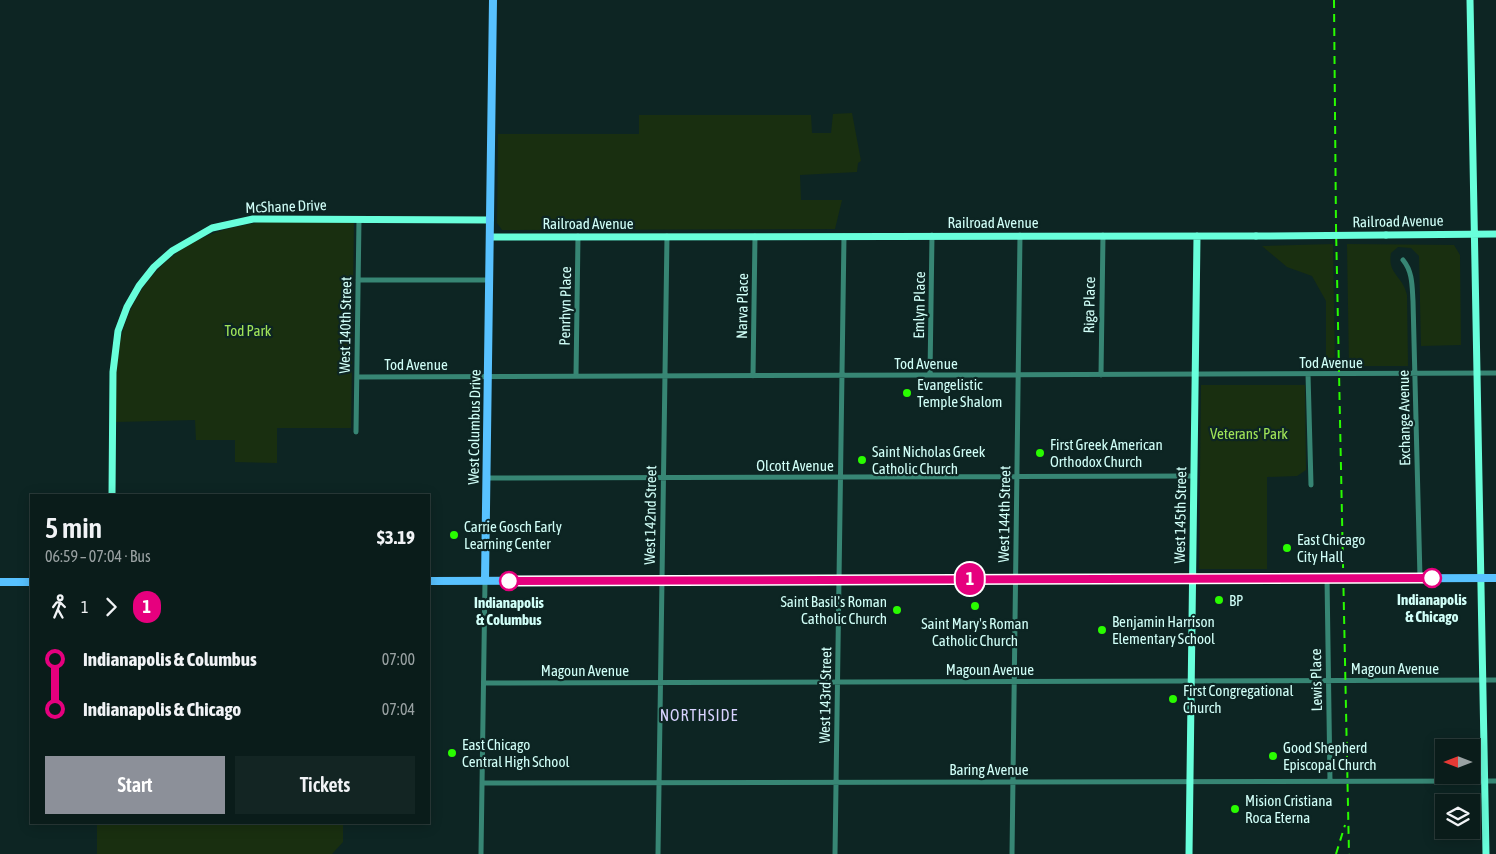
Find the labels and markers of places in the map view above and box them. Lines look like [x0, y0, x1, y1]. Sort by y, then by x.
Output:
place label: Evangelistic Temple Shalom [917, 376, 1002, 410]
marker: Evangelistic Temple Shalom [901, 387, 913, 399]
place label: First Greek American Orthodox Church [1050, 436, 1163, 470]
place label: Saint Nicholas Greek Catholic Church [872, 443, 986, 477]
marker: First Greek American Orthodox Church [1034, 447, 1046, 459]
marker: Saint Nicholas Greek Catholic Church [856, 454, 868, 466]
place label: Carrie Gosch Early Learning Center [464, 518, 562, 552]
marker: Carrie Gosch Early Learning Center [448, 529, 460, 541]
place label: East Chicago City Hall [1297, 531, 1365, 565]
marker: East Chicago City Hall [1281, 542, 1293, 554]
marker: Indianapolis & Chicago [1422, 568, 1442, 588]
marker: Indianapolis & Columbus [499, 571, 519, 591]
place label: Indianapolis & Chicago [1397, 591, 1468, 625]
place label: BP [1229, 592, 1243, 609]
place label: Saint Basil's Roman Catholic Church [780, 593, 887, 627]
place label: Indianapolis & Columbus [474, 594, 545, 628]
marker: BP [1213, 594, 1225, 606]
marker: Saint Mary's Roman Catholic Church [969, 600, 981, 612]
marker: Saint Basil's Roman Catholic Church [891, 604, 903, 616]
place label: Benjamin Harrison Elementary School [1112, 613, 1215, 647]
place label: Saint Mary's Roman Catholic Church [921, 615, 1029, 649]
marker: Benjamin Harrison Elementary School [1096, 624, 1108, 636]
place label: First Congregational Church [1183, 682, 1294, 716]
marker: First Congregational Church [1167, 693, 1179, 705]
place label: East Chicago Central High School [462, 736, 569, 770]
place label: Good Shepherd Episcopal Church [1283, 739, 1376, 773]
marker: East Chicago Central High School [446, 747, 458, 759]
marker: Good Shepherd Episcopal Church [1267, 750, 1279, 762]
place label: Mision Cristiana Roca Eterna [1245, 792, 1333, 826]
marker: Mision Cristiana Roca Eterna [1229, 803, 1241, 815]

